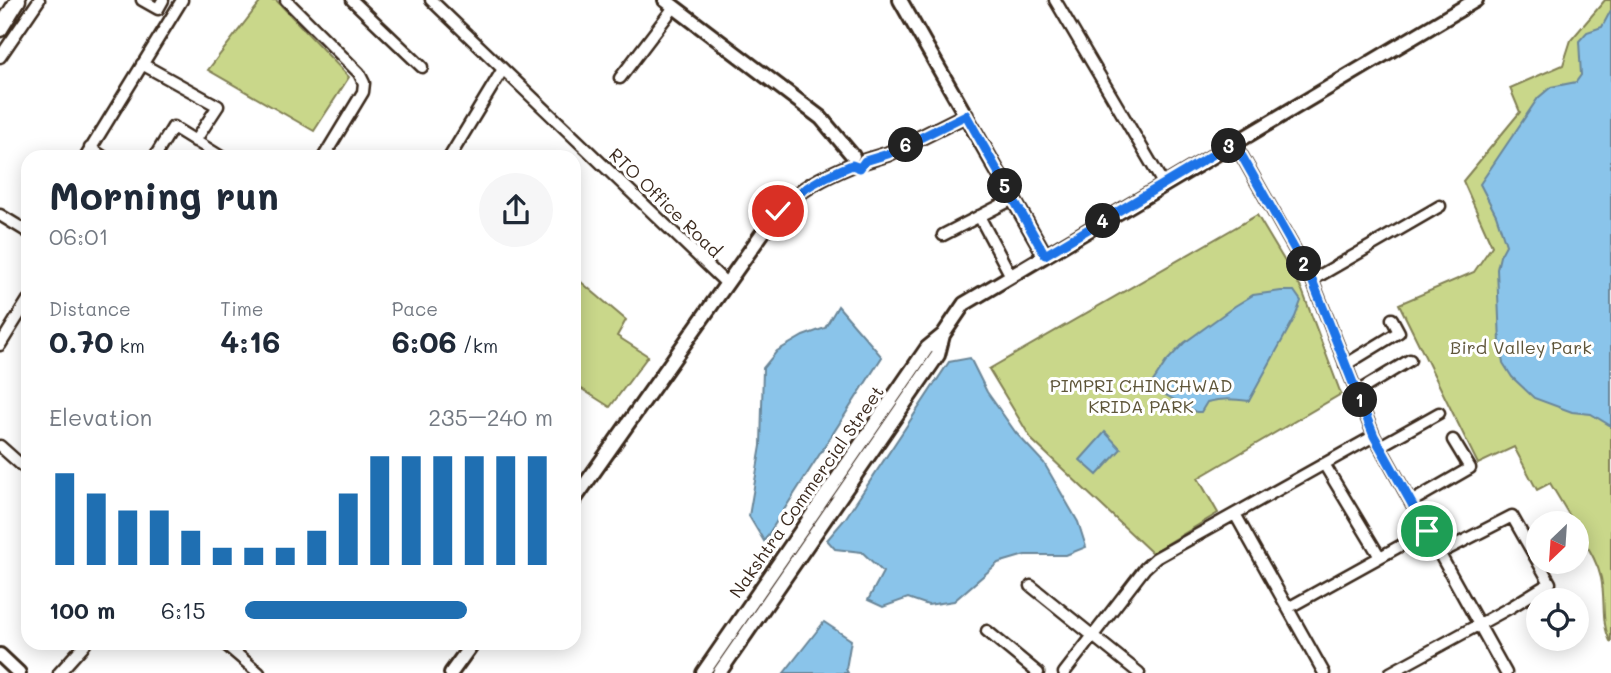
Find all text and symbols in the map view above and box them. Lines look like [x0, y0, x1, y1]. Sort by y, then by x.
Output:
pin: 6 [888, 128, 923, 162]
pin: 3 [1212, 128, 1246, 164]
text: 6 [900, 132, 911, 157]
text: 3 [1223, 133, 1234, 158]
street label: RTO Office Road [604, 142, 727, 262]
pin: 5 [988, 168, 1023, 204]
text: Morning run [49, 170, 279, 220]
button: share [479, 173, 553, 247]
text: 5 [999, 173, 1010, 198]
pin [748, 181, 808, 241]
icon: check [759, 192, 797, 230]
pin: 4 [1086, 204, 1120, 238]
text: 4 [1096, 208, 1109, 233]
text: 06:01 [49, 221, 109, 251]
pin: 2 [1286, 246, 1322, 282]
text: 2 [1298, 251, 1309, 276]
text: Distance [49, 296, 131, 321]
text: Time [220, 296, 264, 321]
text: Pace [392, 296, 438, 321]
text: 0.70 [49, 321, 114, 361]
text: 4:16 [220, 321, 280, 361]
text: 6:06 [392, 321, 457, 361]
text: km [114, 333, 145, 358]
text: /km [457, 333, 498, 358]
park label: Bird Valley Park [1450, 335, 1592, 359]
park label: PIMPRI CHINCHWAD KRIDA PARK [1050, 373, 1232, 418]
street label: Nakshtra Commercial Street [723, 380, 889, 602]
pin: 1 [1342, 382, 1378, 418]
text: 1 [1355, 387, 1364, 412]
text: Elevation [49, 402, 152, 432]
text: 235–240 m [428, 402, 553, 432]
pin [1397, 501, 1457, 561]
north arrow [1526, 511, 1589, 574]
map controls [1526, 511, 1589, 651]
icon: arrive [1408, 512, 1446, 550]
button: locate [1526, 588, 1589, 651]
text: 100 m [49, 595, 115, 625]
text: 6:15 [161, 595, 206, 625]

